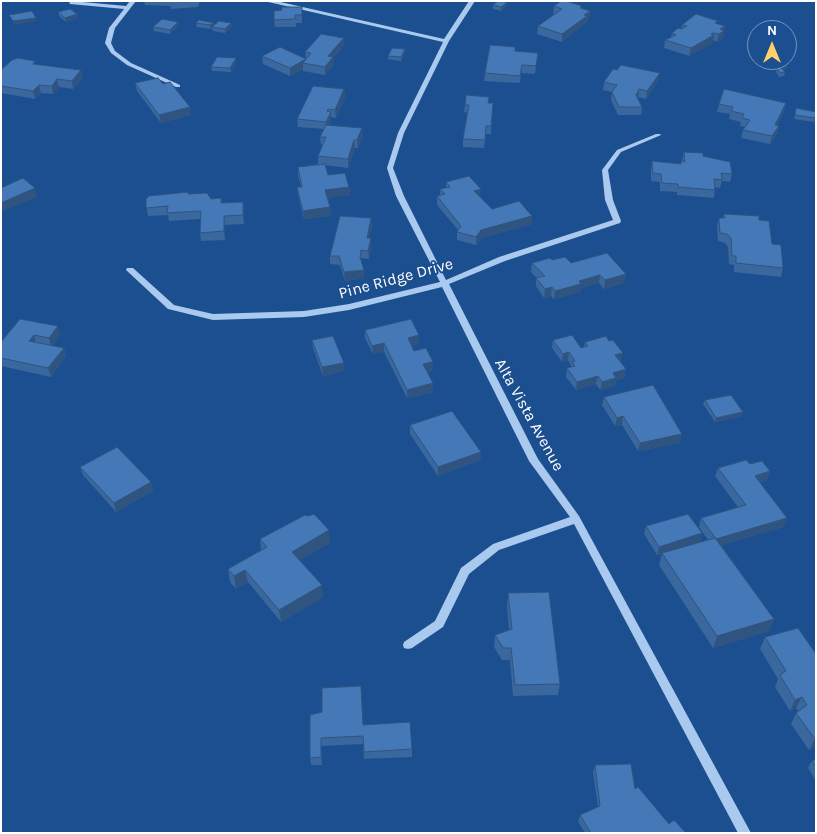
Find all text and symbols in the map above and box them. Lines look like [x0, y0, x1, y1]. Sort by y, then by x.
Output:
north arrow [747, 20, 797, 70]
text: N [767, 22, 777, 39]
street label: Pine Ridge Drive [337, 254, 455, 304]
street label: Alta Vista Avenue [490, 355, 568, 475]

